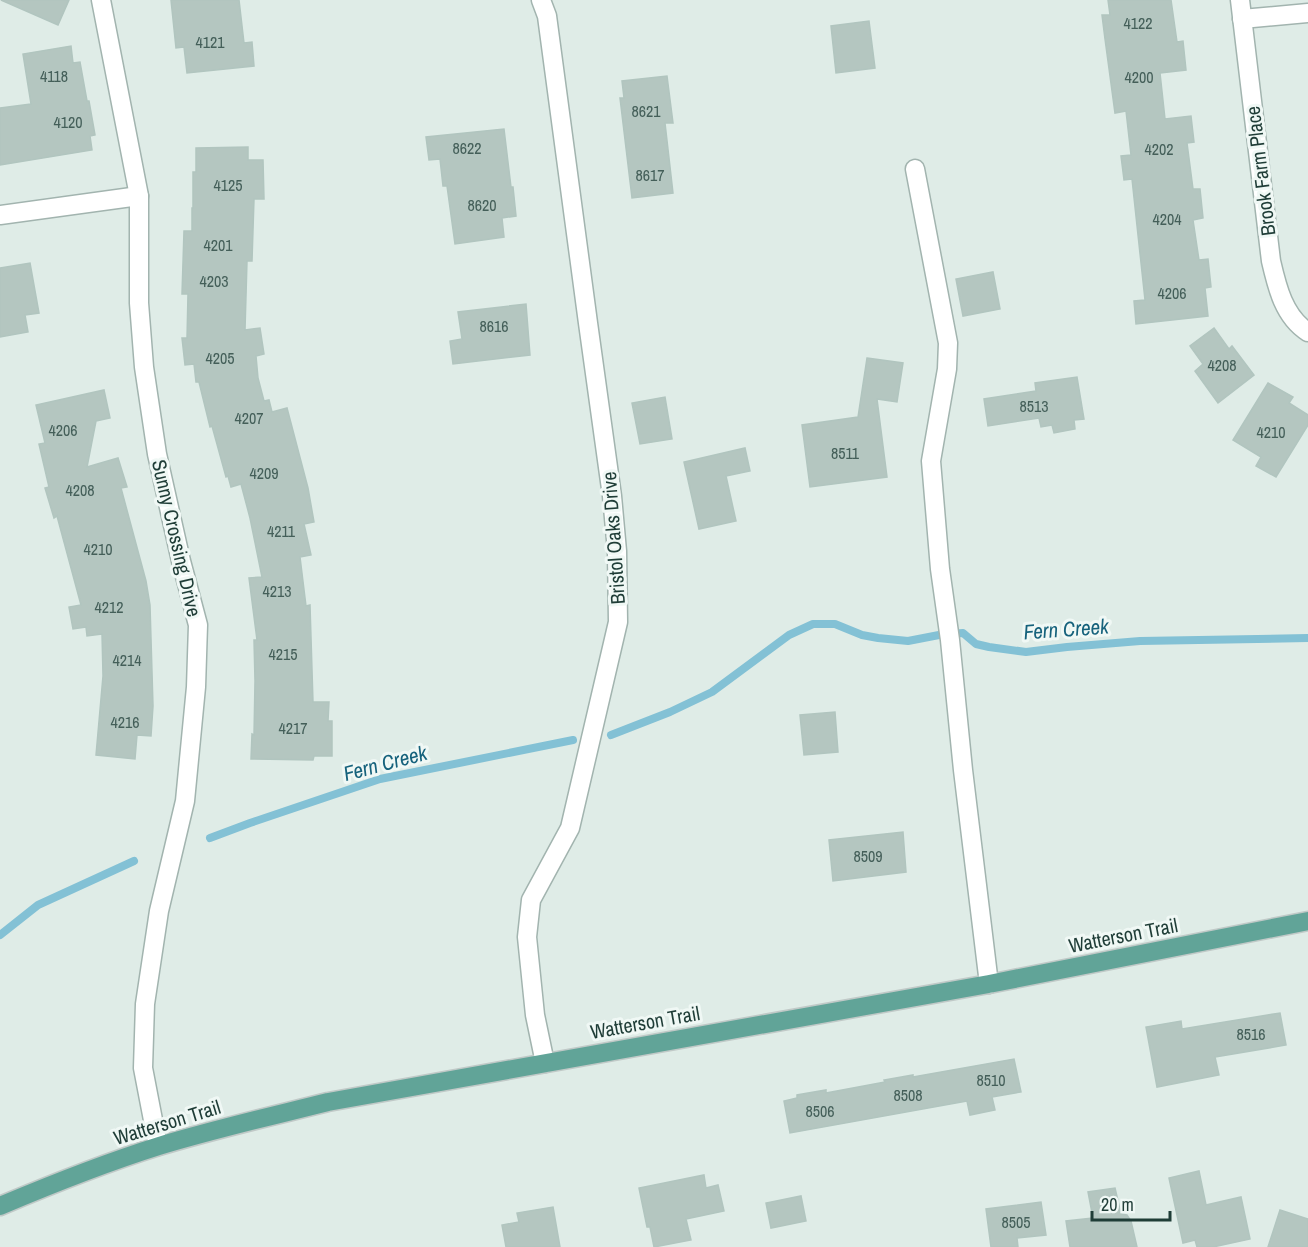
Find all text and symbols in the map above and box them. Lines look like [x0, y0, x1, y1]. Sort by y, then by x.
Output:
house number: 4122 [1123, 12, 1153, 34]
house number: 4121 [195, 31, 225, 53]
house number: 4118 [40, 65, 68, 87]
house number: 4200 [1124, 66, 1154, 88]
house number: 8621 [631, 100, 661, 122]
street label: Brook Farm Place [1239, 105, 1281, 237]
house number: 4120 [53, 111, 83, 133]
house number: 8622 [452, 137, 482, 159]
house number: 4202 [1144, 138, 1174, 160]
house number: 8617 [635, 164, 665, 186]
house number: 4125 [213, 174, 243, 196]
house number: 8620 [467, 194, 497, 216]
house number: 4204 [1152, 208, 1182, 230]
house number: 4201 [203, 234, 233, 256]
house number: 4203 [199, 270, 229, 292]
house number: 4206 [1157, 282, 1187, 304]
house number: 8616 [479, 315, 509, 337]
house number: 4205 [205, 347, 235, 369]
house number: 4208 [1207, 354, 1237, 376]
house number: 8513 [1019, 395, 1049, 417]
house number: 4207 [234, 407, 264, 429]
house number: 4206 [48, 419, 78, 441]
house number: 4210 [1256, 421, 1286, 443]
house number: 8511 [831, 442, 860, 464]
street label: Sunny Crossing Drive [146, 457, 208, 619]
house number: 4209 [249, 462, 279, 484]
street label: Bristol Oaks Drive [595, 471, 631, 605]
house number: 4208 [65, 479, 95, 501]
house number: 4211 [267, 520, 296, 542]
house number: 4210 [83, 538, 113, 560]
house number: 4213 [262, 580, 292, 602]
house number: 4212 [94, 596, 124, 618]
water label: Fern Creek [1022, 611, 1111, 646]
house number: 4215 [268, 643, 298, 665]
house number: 4214 [112, 649, 142, 671]
house number: 4216 [110, 711, 140, 733]
house number: 4217 [278, 717, 308, 739]
water label: Fern Creek [340, 738, 431, 788]
house number: 8509 [853, 845, 883, 867]
street label: Watterson Trail [1066, 911, 1180, 959]
street label: Watterson Trail [588, 999, 702, 1045]
house number: 8516 [1236, 1023, 1266, 1045]
house number: 8510 [976, 1069, 1006, 1091]
house number: 8508 [893, 1084, 923, 1106]
street label: Watterson Trail [110, 1093, 224, 1151]
house number: 8506 [805, 1100, 835, 1122]
scale bar [1092, 1184, 1170, 1222]
text: 20 m [1101, 1192, 1134, 1217]
house number: 8505 [1001, 1211, 1031, 1233]

